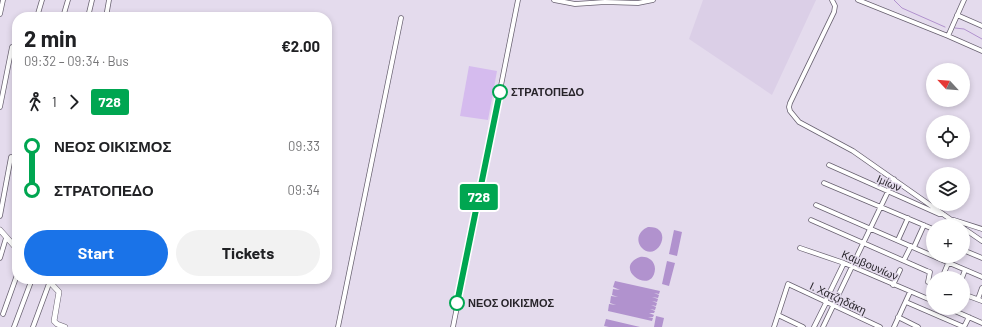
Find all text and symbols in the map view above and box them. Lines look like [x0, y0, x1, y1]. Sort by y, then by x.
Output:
text: 2 min [24, 25, 77, 51]
text: €2.00 [281, 37, 320, 55]
text: 09:32 – 09:34 · Bus [24, 53, 129, 69]
north arrow [926, 63, 970, 107]
map controls [926, 63, 970, 315]
marker: ΣΤΡΑΤΟΠΕΔΟ [492, 84, 508, 100]
place label: ΣΤΡΑΤΟΠΕΔΟ [511, 85, 584, 98]
icon: walk [24, 91, 46, 113]
icon: forward [63, 91, 85, 113]
text: 728 [99, 93, 121, 110]
text: 1 [52, 94, 57, 110]
button: locate [926, 115, 970, 159]
text: ΝΕΟΣ ΟΙΚΙΣΜΟΣ [54, 137, 172, 155]
text: 09:33 [288, 138, 320, 154]
button: layers [926, 167, 970, 211]
street label: Ιμίων [875, 171, 904, 194]
text: ΣΤΡΑΤΟΠΕΔΟ [54, 181, 154, 199]
text: 09:34 [288, 182, 320, 198]
line badge: 728 [456, 184, 502, 210]
text: 728 [468, 188, 490, 205]
button: + [926, 219, 970, 263]
button: Start [24, 230, 168, 276]
button: Tickets [176, 230, 320, 276]
street label: Καμβουνίων [840, 247, 901, 282]
button: − [926, 271, 970, 315]
street label: Ι. Χατζηδάκη [808, 279, 869, 316]
marker: ΝΕΟΣ ΟΙΚΙΣΜΟΣ [449, 295, 465, 311]
place label: ΝΕΟΣ ΟΙΚΙΣΜΟΣ [468, 296, 555, 309]

